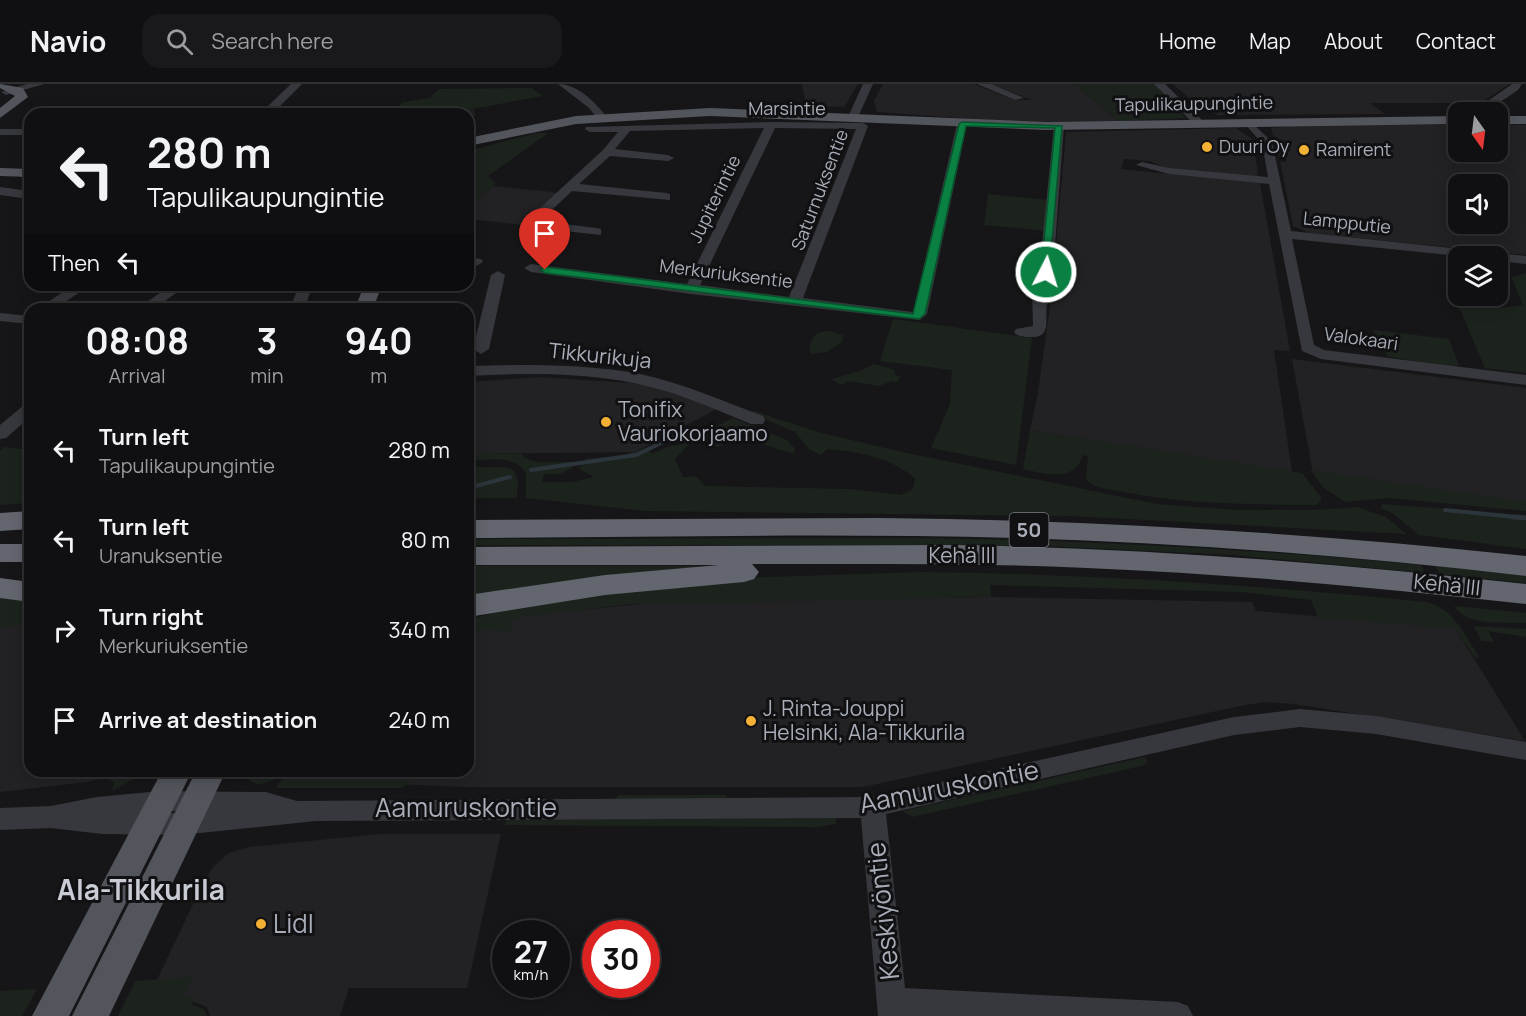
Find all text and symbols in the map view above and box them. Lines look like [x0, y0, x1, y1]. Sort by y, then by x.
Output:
search box [142, 14, 562, 68]
text: Navio [30, 22, 106, 60]
icon: search [163, 25, 196, 58]
text: Search here [211, 26, 334, 56]
text: Home [1159, 27, 1216, 55]
text: Map [1249, 27, 1291, 55]
text: About [1324, 27, 1383, 55]
text: Contact [1416, 27, 1496, 55]
street label: Tapulikaupungintie [1115, 90, 1273, 116]
street label: Marsintie [748, 96, 826, 120]
north arrow [1448, 102, 1508, 162]
map controls [1448, 102, 1508, 306]
text: 280 m [147, 123, 272, 181]
street label: Saturnuksentie [785, 126, 853, 254]
icon: left [48, 132, 126, 210]
place label: Duuri Oy [1219, 134, 1290, 158]
place label: Ramirent [1316, 137, 1391, 161]
marker: Duuri Oy [1200, 140, 1214, 154]
marker: Ramirent [1297, 143, 1311, 157]
street label: Jupiterintie [683, 151, 746, 246]
button: sound [1448, 174, 1508, 234]
text: Tapulikaupungintie [147, 178, 385, 215]
street label: Lampputie [1302, 205, 1392, 239]
pin [519, 208, 570, 270]
icon: arrive [528, 217, 561, 250]
position arrow [1014, 240, 1078, 304]
icon: left [112, 246, 145, 279]
button: layers [1448, 246, 1508, 306]
text: Then [48, 248, 100, 278]
street label: Merkuriuksentie [658, 253, 794, 293]
text: 08:08 [85, 316, 189, 365]
text: 3 [256, 316, 277, 365]
text: 940 [345, 316, 413, 365]
street label: Valokaari [1323, 321, 1400, 355]
street label: Tikkurikuja [547, 336, 653, 374]
text: Arrival [109, 362, 166, 389]
text: min [250, 362, 284, 389]
text: m [370, 362, 387, 389]
place label: Tonifix Vauriokorjaamo [618, 395, 768, 447]
marker: Tonifix Vauriokorjaamo [599, 415, 613, 429]
text: Turn left [99, 422, 189, 452]
icon: left [48, 434, 81, 467]
text: 280 m [388, 435, 450, 465]
text: Tapulikaupungintie [99, 452, 275, 479]
text: Turn left [99, 512, 189, 542]
road number: 50 [1010, 513, 1048, 547]
icon: left [48, 524, 81, 557]
text: 80 m [401, 525, 450, 555]
street label: Kehä III [929, 541, 995, 569]
text: Uranuksentie [99, 542, 223, 569]
street label: Kehä III [1412, 567, 1482, 601]
text: Turn right [99, 602, 204, 632]
icon: right [48, 614, 81, 647]
text: 340 m [388, 615, 450, 645]
text: Merkuriuksentie [99, 632, 248, 659]
place label: J. Rinta-Jouppi Helsinki, Ala-Tikkurila [763, 694, 965, 746]
icon: arrive [48, 704, 81, 737]
text: Arrive at destination [99, 705, 317, 735]
text: 240 m [388, 705, 450, 735]
marker: J. Rinta-Jouppi Helsinki, Ala-Tikkurila [744, 714, 758, 728]
street label: Aamuruskontie [856, 751, 1042, 821]
street label: Aamuruskontie [375, 789, 557, 825]
street label: Keskiyöntie [857, 841, 907, 982]
district label: Ala-Tikkurila [57, 870, 225, 908]
place label: Lidl [273, 905, 314, 941]
marker: Lidl [254, 917, 268, 931]
speed limit sign: 30 [582, 920, 660, 998]
text: 27 [514, 931, 548, 972]
text: km/h [514, 964, 548, 985]

